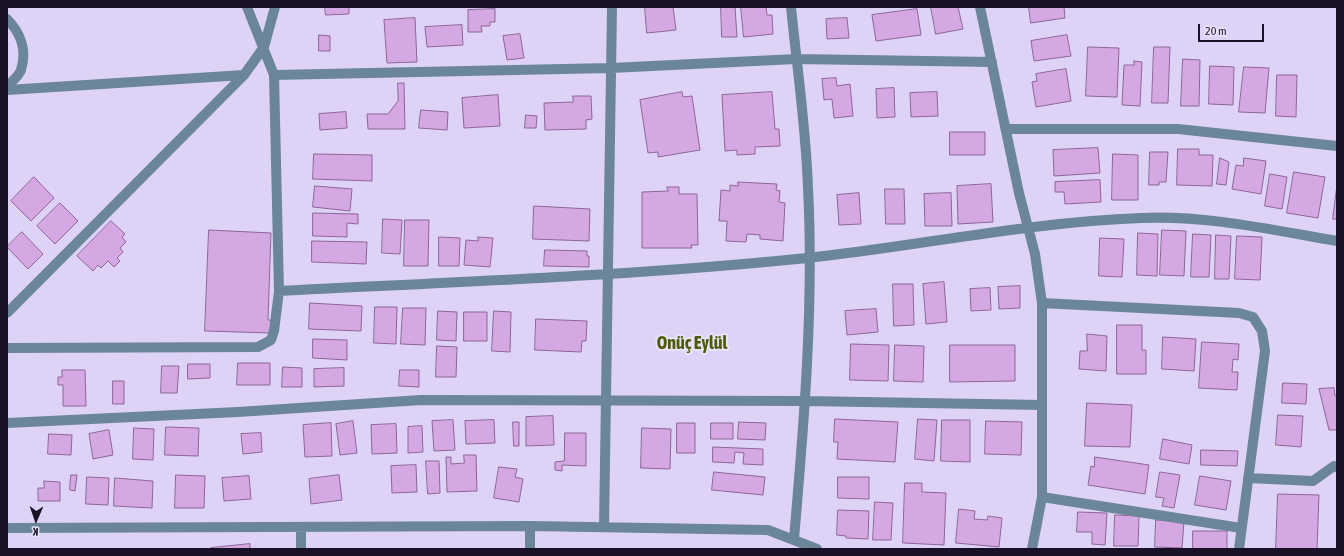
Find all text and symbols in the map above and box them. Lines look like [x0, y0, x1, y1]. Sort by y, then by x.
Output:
scale bar [1200, 16, 1266, 42]
text: 20 m [1205, 24, 1227, 38]
district label: Onüç Eylül [657, 332, 727, 354]
north arrow [16, 500, 56, 540]
text: K [33, 526, 38, 538]

